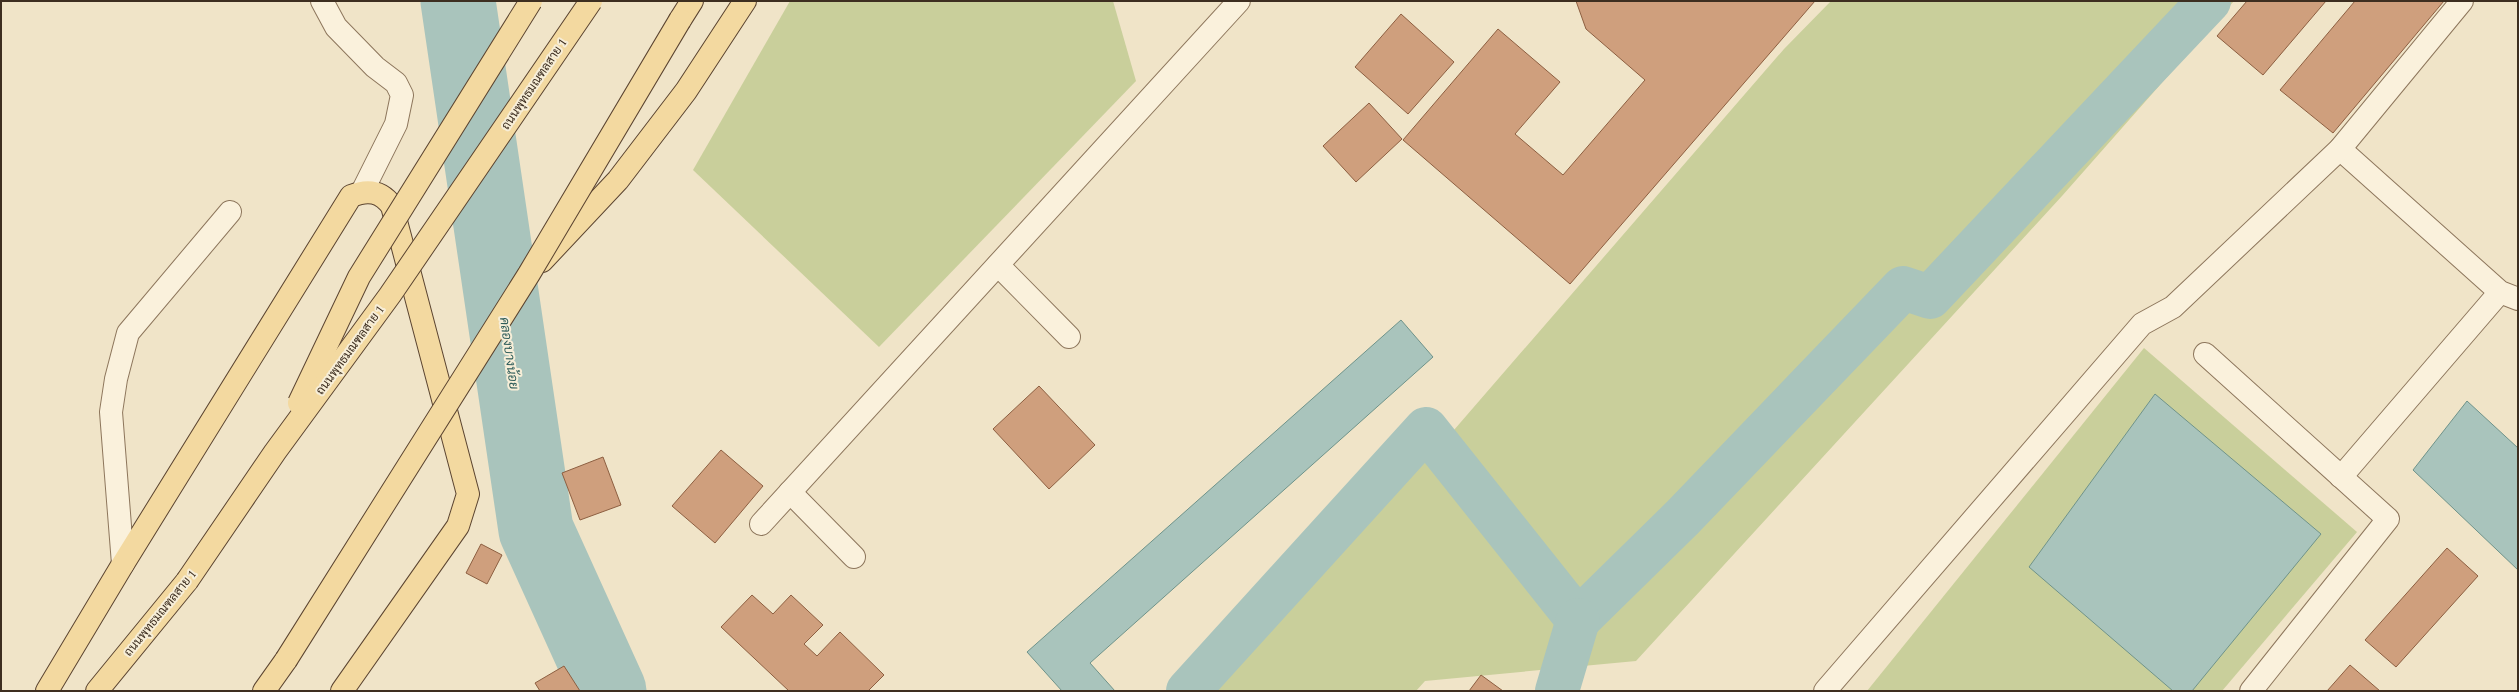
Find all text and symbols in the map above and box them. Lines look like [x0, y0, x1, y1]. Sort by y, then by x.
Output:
street label: ถนนพุทธมณฑลสาย 1 [497, 35, 572, 134]
street label: ถนนพุทธมณฑลสาย 1 [311, 302, 389, 399]
water label: คลองบางน้อย [494, 316, 524, 391]
street label: ถนนพุทธมณฑลสาย 1 [119, 566, 201, 661]

